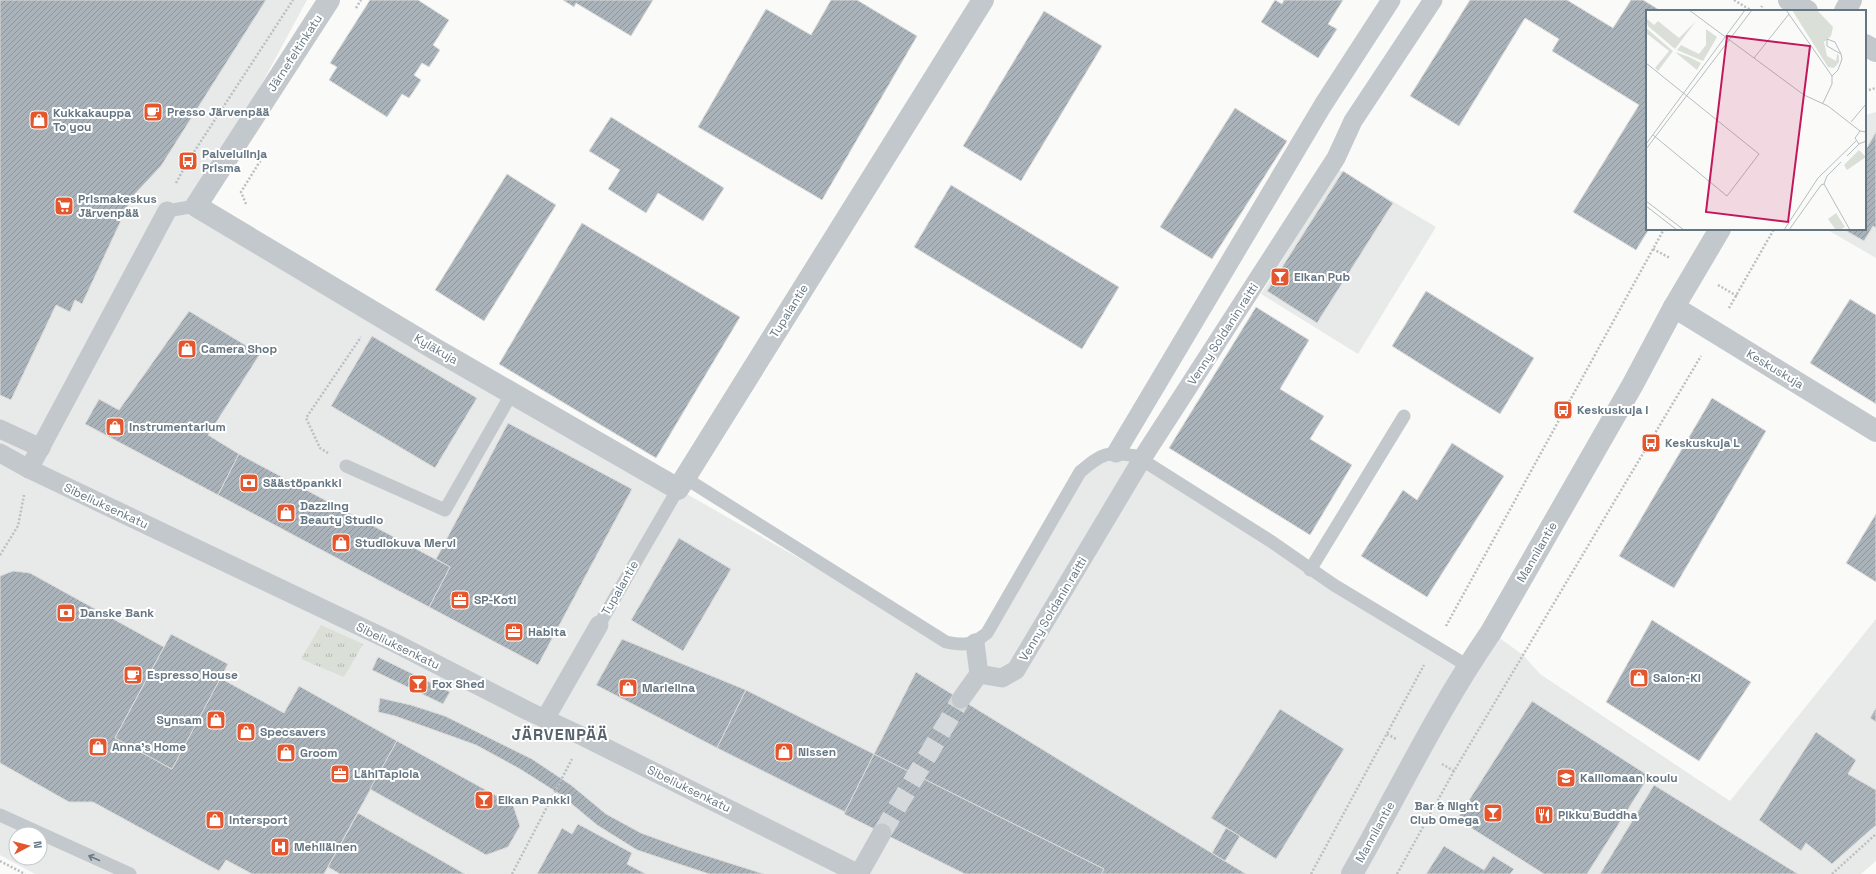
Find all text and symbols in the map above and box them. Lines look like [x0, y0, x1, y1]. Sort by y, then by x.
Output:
inset map [1646, 10, 1866, 230]
street label: Järnefeltinkatu [264, 11, 326, 95]
cafe icon: Presso Järvenpää [142, 101, 164, 123]
place label: Presso Järvenpää [167, 104, 270, 120]
place label: Kukkakauppa To you [53, 105, 131, 135]
shop icon: Kukkakauppa To you [28, 109, 50, 131]
place label: Palvelulinja Prisma [202, 146, 267, 176]
bus stop icon: Palvelulinja Prisma [177, 150, 199, 172]
place label: Prismakeskus Järvenpää [78, 191, 157, 221]
supermarket icon: Prismakeskus Järvenpää [53, 195, 75, 217]
bar icon: Eikan Pub [1269, 266, 1291, 288]
place label: Eikan Pub [1294, 269, 1351, 285]
street label: Venny Soldanin raitti [1184, 280, 1262, 388]
street label: Tupalantie [766, 281, 812, 341]
street label: Kyläkuja [411, 330, 461, 368]
shop icon: Camera Shop [176, 338, 198, 360]
place label: Camera Shop [201, 341, 277, 357]
street label: Keskuskuja [1743, 346, 1807, 392]
bus stop icon: Keskuskuja I [1552, 399, 1574, 421]
place label: Keskuskuja I [1577, 402, 1649, 418]
shop icon: Instrumentarium [104, 416, 126, 438]
place label: Instrumentarium [129, 419, 226, 435]
bus stop icon: Keskuskuja L [1640, 432, 1662, 454]
place label: Keskuskuja L [1665, 435, 1740, 451]
bank icon: Säästöpankki [238, 472, 260, 494]
place label: Säästöpankki [263, 475, 342, 491]
street label: Sibeliuksenkatu [61, 479, 151, 533]
place label: Dazzling Beauty Studio [300, 498, 383, 528]
shop icon: Dazzling Beauty Studio [275, 502, 297, 524]
street label: Mannilantie [1513, 519, 1561, 585]
shop icon: Studiokuva Mervi [330, 532, 352, 554]
place label: Studiokuva Mervi [355, 535, 456, 551]
street label: Venny Soldanin raitti [1016, 554, 1090, 664]
street label: Tupalantie [598, 558, 642, 618]
office icon: SP-Koti [449, 589, 471, 611]
place label: SP-Koti [474, 592, 517, 608]
bank icon: Danske Bank [55, 602, 77, 624]
place label: Danske Bank [80, 605, 154, 621]
street label: Sibeliuksenkatu [354, 619, 442, 673]
office icon: Habita [503, 621, 525, 643]
place label: Habita [528, 624, 566, 640]
cafe icon: Espresso House [122, 664, 144, 686]
place label: Espresso House [147, 667, 238, 683]
shop icon: Salon-KI [1628, 667, 1650, 689]
place label: Salon-KI [1653, 670, 1701, 686]
bar icon: Fox Shed [407, 673, 429, 695]
place label: Fox Shed [432, 676, 485, 692]
shop icon: Marielina [617, 677, 639, 699]
place label: Marielina [642, 680, 695, 696]
shop icon: Synsam [205, 709, 227, 731]
place label: Synsam [157, 712, 202, 728]
shop icon: Specsavers [235, 721, 257, 743]
place label: Specsavers [260, 724, 326, 740]
district label: JÄRVENPÄÄ [512, 724, 608, 745]
shop icon: Anna's Home [87, 736, 109, 758]
place label: Anna's Home [112, 739, 186, 755]
shop icon: Nissen [773, 741, 795, 763]
shop icon: Groom [275, 742, 297, 764]
place label: Nissen [798, 744, 836, 760]
place label: Groom [300, 745, 337, 761]
street label: Sibeliuksenkatu [645, 762, 733, 816]
office icon: LähiTapiola [329, 763, 351, 785]
place label: LähiTapiola [354, 766, 419, 782]
school or university icon: Kalliomaan koulu [1555, 767, 1577, 789]
place label: Kalliomaan koulu [1580, 770, 1678, 786]
bar icon: Eikan Pankki [473, 789, 495, 811]
place label: Eikan Pankki [498, 792, 570, 808]
place label: Bar & Night Club Omega [1410, 798, 1479, 828]
street label: Mannilantie [1352, 799, 1398, 865]
bar icon: Bar & Night Club Omega [1482, 802, 1504, 824]
restaurant icon: Pikku Buddha [1533, 804, 1555, 826]
place label: Pikku Buddha [1558, 807, 1637, 823]
shop icon: Intersport [204, 809, 226, 831]
place label: Intersport [229, 812, 288, 828]
north arrow [8, 826, 48, 866]
hospital icon: Mehiläinen [269, 836, 291, 858]
place label: Mehiläinen [294, 839, 357, 855]
text: N [31, 840, 45, 849]
one-way arrow [89, 854, 101, 861]

